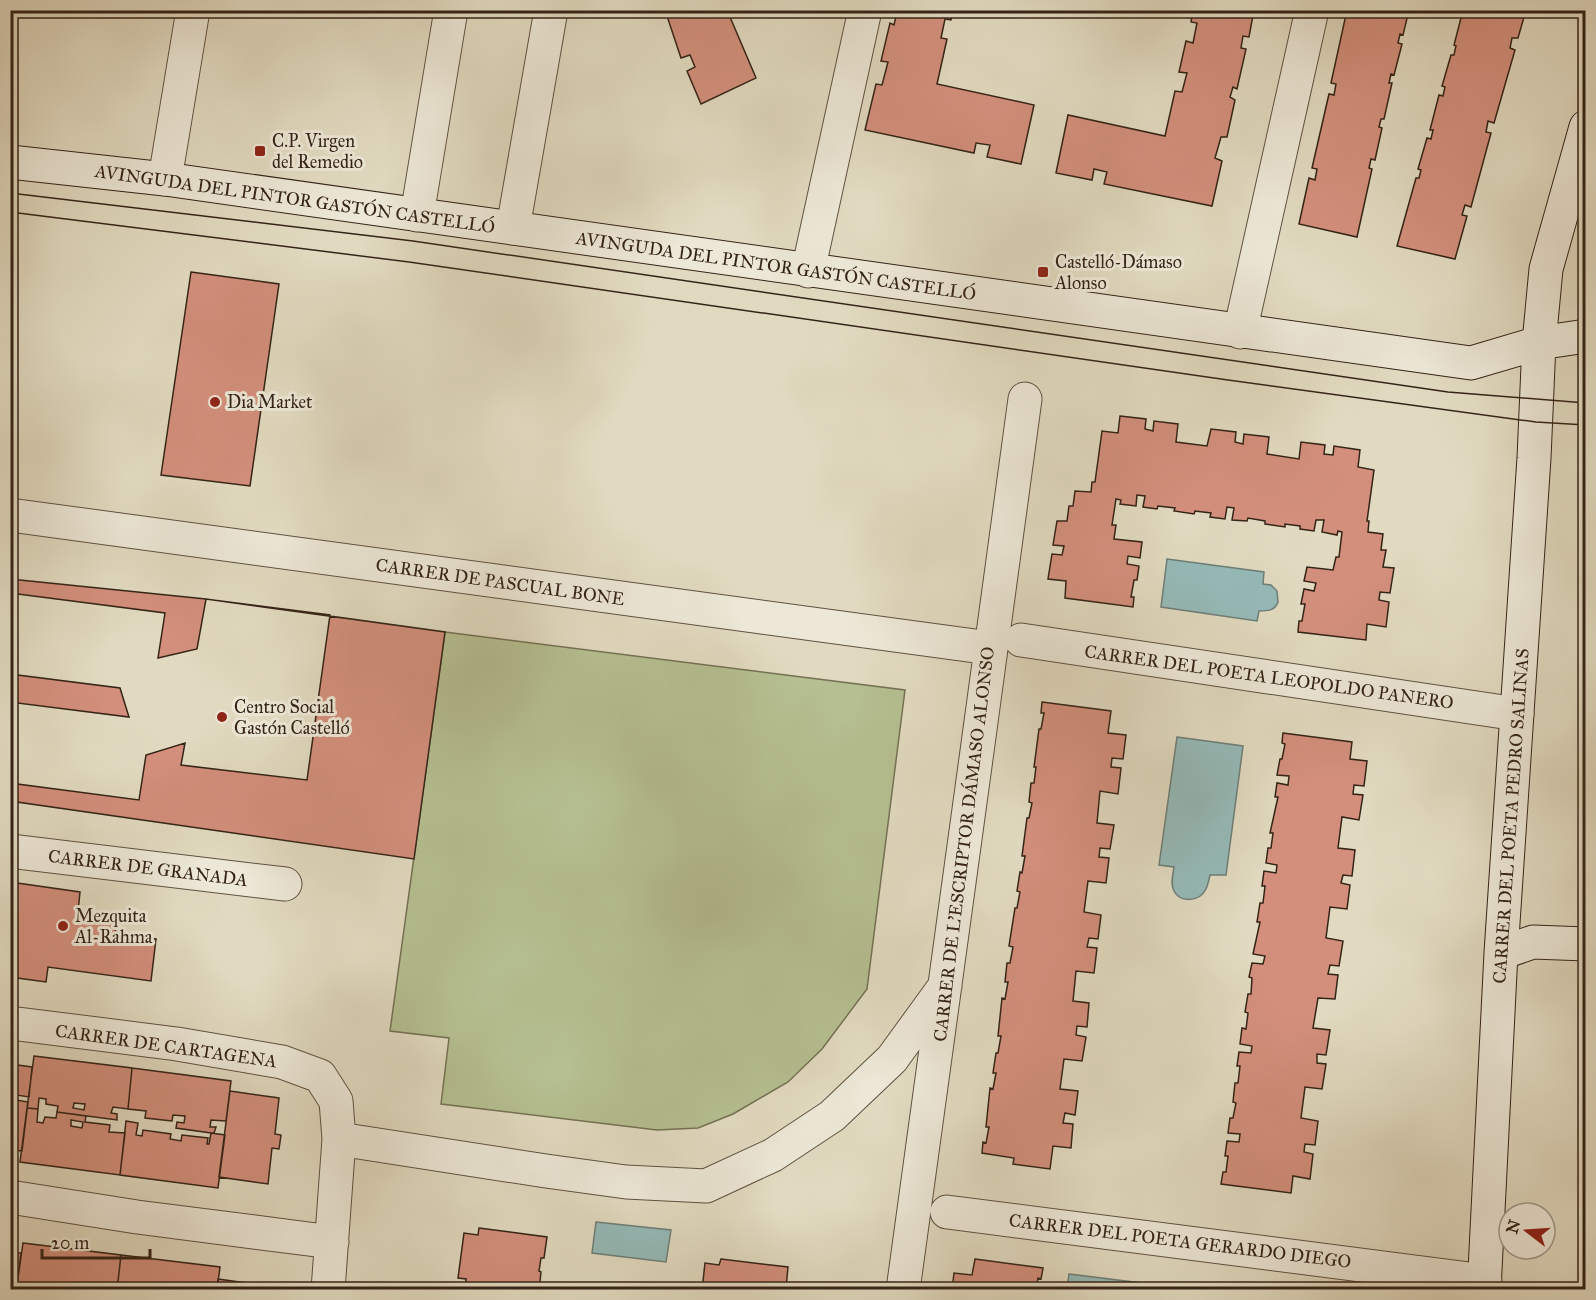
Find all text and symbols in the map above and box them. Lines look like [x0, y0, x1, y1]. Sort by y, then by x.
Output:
place label: C.P. Virgen del Remedio [272, 130, 363, 173]
marker: C.P. Virgen del Remedio [253, 144, 267, 158]
street label: AVINGUDA DEL PINTOR GASTÓN CASTELLÓ [92, 158, 497, 238]
street label: AVINGUDA DEL PINTOR GASTÓN CASTELLÓ [573, 225, 978, 305]
place label: Castelló-Dámaso Alonso [1054, 251, 1182, 294]
marker: Castelló-Dámaso Alonso [1036, 265, 1050, 279]
place label: Dia Market [227, 391, 313, 413]
marker: Dia Market [208, 395, 222, 409]
street label: CARRER DE PASCUAL BONE [374, 554, 626, 610]
street label: CARRER DEL POETA LEOPOLDO PANERO [1083, 640, 1455, 714]
street label: CARRER DE L'ESCRIPTOR DÁMASO ALONSO [927, 645, 999, 1043]
street label: CARRER DEL POETA PEDRO SALINAS [1488, 648, 1534, 984]
place label: Centro Social Gastón Castelló [234, 696, 350, 739]
marker: Centro Social Gastón Castelló [215, 710, 229, 724]
street label: CARRER DE GRANADA [47, 845, 249, 891]
place label: Mezquita Al-Rahma [74, 905, 153, 948]
marker: Mezquita Al-Rahma [56, 919, 70, 933]
street label: CARRER DE CARTAGENA [54, 1020, 278, 1072]
north arrow [1497, 1201, 1557, 1261]
street label: CARRER DEL POETA GERARDO DIEGO [1008, 1209, 1352, 1273]
text: N [1502, 1217, 1524, 1236]
scale bar [42, 1222, 150, 1260]
text: 20 m [51, 1232, 89, 1254]

